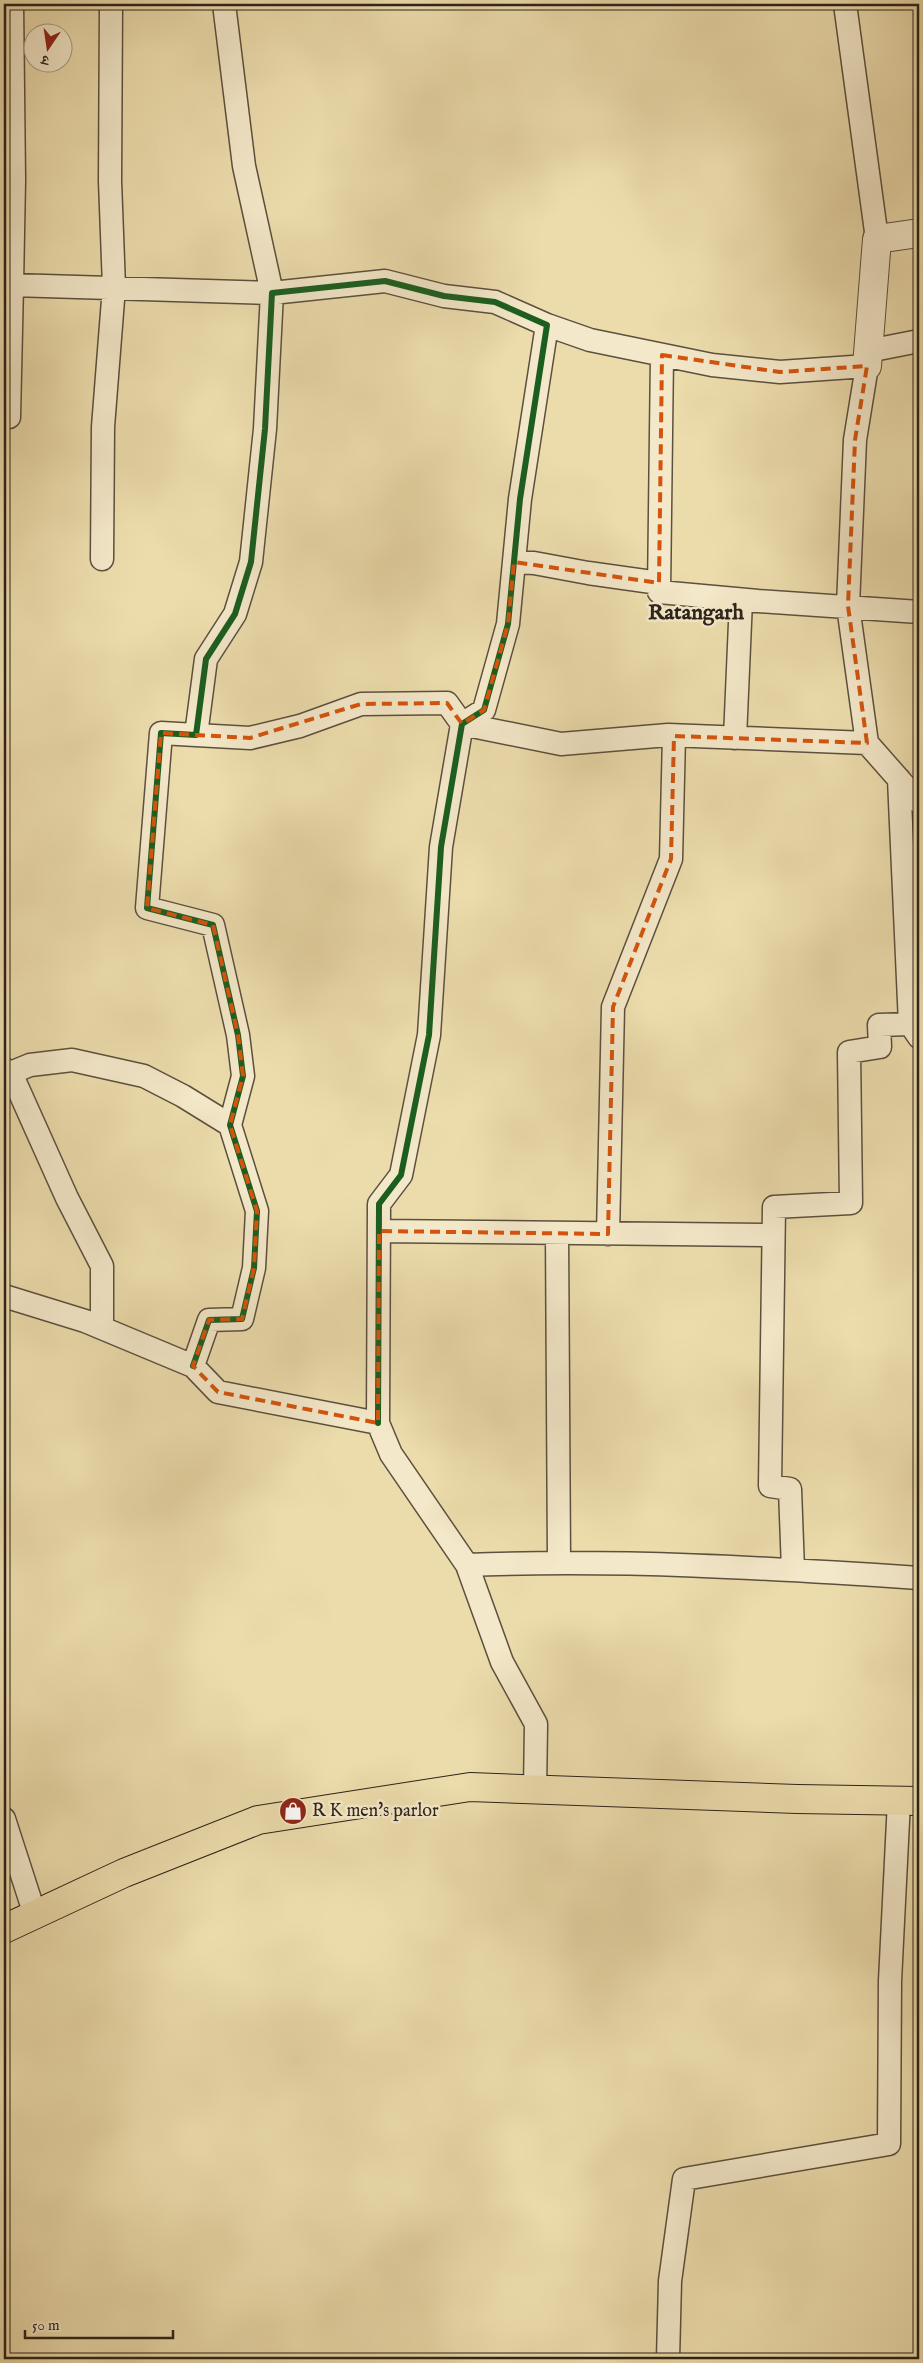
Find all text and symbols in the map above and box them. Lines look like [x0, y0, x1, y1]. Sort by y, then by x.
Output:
north arrow [22, 22, 72, 72]
text: उ [39, 50, 52, 69]
district label: Ratangarh [648, 599, 744, 627]
shop icon: R K men's parlor [278, 1796, 308, 1826]
place label: R K men's parlor [312, 1800, 439, 1823]
scale bar [25, 2308, 172, 2340]
text: 50 m [32, 2316, 60, 2335]

